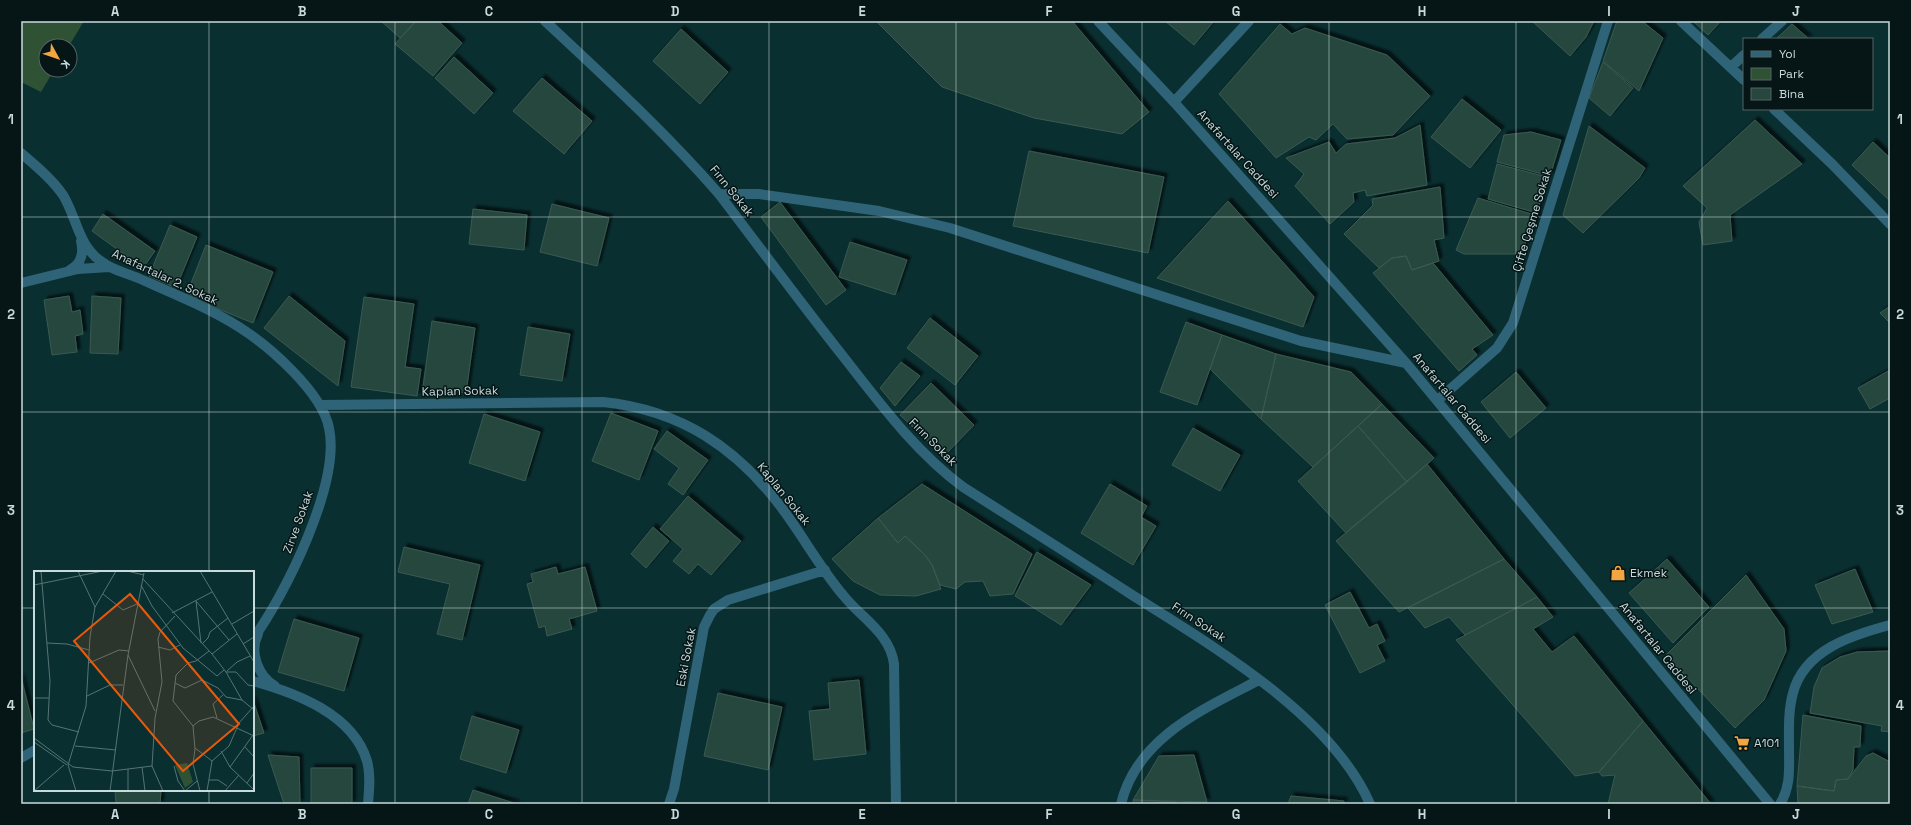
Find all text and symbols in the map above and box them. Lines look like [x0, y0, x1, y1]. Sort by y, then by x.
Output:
text: A [111, 3, 120, 20]
text: B [298, 3, 307, 20]
text: C [485, 3, 493, 20]
text: D [671, 3, 680, 20]
text: E [858, 3, 866, 20]
text: F [1046, 3, 1053, 20]
text: G [1232, 3, 1240, 20]
text: H [1418, 3, 1426, 20]
text: I [1607, 3, 1611, 20]
text: J [1792, 3, 1800, 20]
north arrow [38, 38, 78, 78]
legend [1743, 38, 1873, 110]
text: Yol [1779, 46, 1796, 62]
text: K [58, 57, 73, 72]
text: Park [1779, 66, 1804, 82]
text: Bina [1779, 86, 1804, 102]
street label: Anafartalar Caddesi [1194, 106, 1282, 202]
text: 1 [8, 111, 14, 128]
text: 1 [1897, 111, 1903, 128]
street label: Fırın Sokak [706, 162, 758, 220]
street label: Çifte Çeşme Sokak [1509, 166, 1555, 274]
street label: Anafartalar 2. Sokak [109, 245, 221, 309]
text: 2 [7, 306, 15, 323]
text: 2 [1896, 306, 1904, 323]
street label: Anafartalar Caddesi [1409, 349, 1495, 447]
street label: Kaplan Sokak [422, 382, 499, 400]
street label: Fırın Sokak [906, 415, 961, 470]
street label: Kaplan Sokak [754, 459, 815, 529]
street label: Zirve Sokak [279, 488, 317, 555]
text: 3 [7, 502, 15, 519]
text: 3 [1896, 502, 1904, 519]
shop icon: Ekmek [1609, 564, 1627, 582]
place label: Ekmek [1630, 565, 1668, 581]
inset map [34, 571, 254, 791]
street label: Fırın Sokak [1169, 598, 1230, 646]
street label: Anafartalar Caddesi [1616, 599, 1700, 697]
street label: Eski Sokak [672, 625, 700, 688]
text: 4 [7, 697, 15, 714]
text: 4 [1896, 697, 1904, 714]
supermarket icon: A101 [1733, 734, 1751, 752]
place label: A101 [1754, 735, 1779, 751]
text: A [111, 806, 120, 823]
text: B [298, 806, 307, 823]
text: C [485, 806, 493, 823]
text: D [671, 806, 680, 823]
text: E [858, 806, 866, 823]
text: F [1046, 806, 1053, 823]
text: G [1232, 806, 1240, 823]
text: H [1418, 806, 1426, 823]
text: I [1607, 806, 1611, 823]
text: J [1792, 806, 1800, 823]

